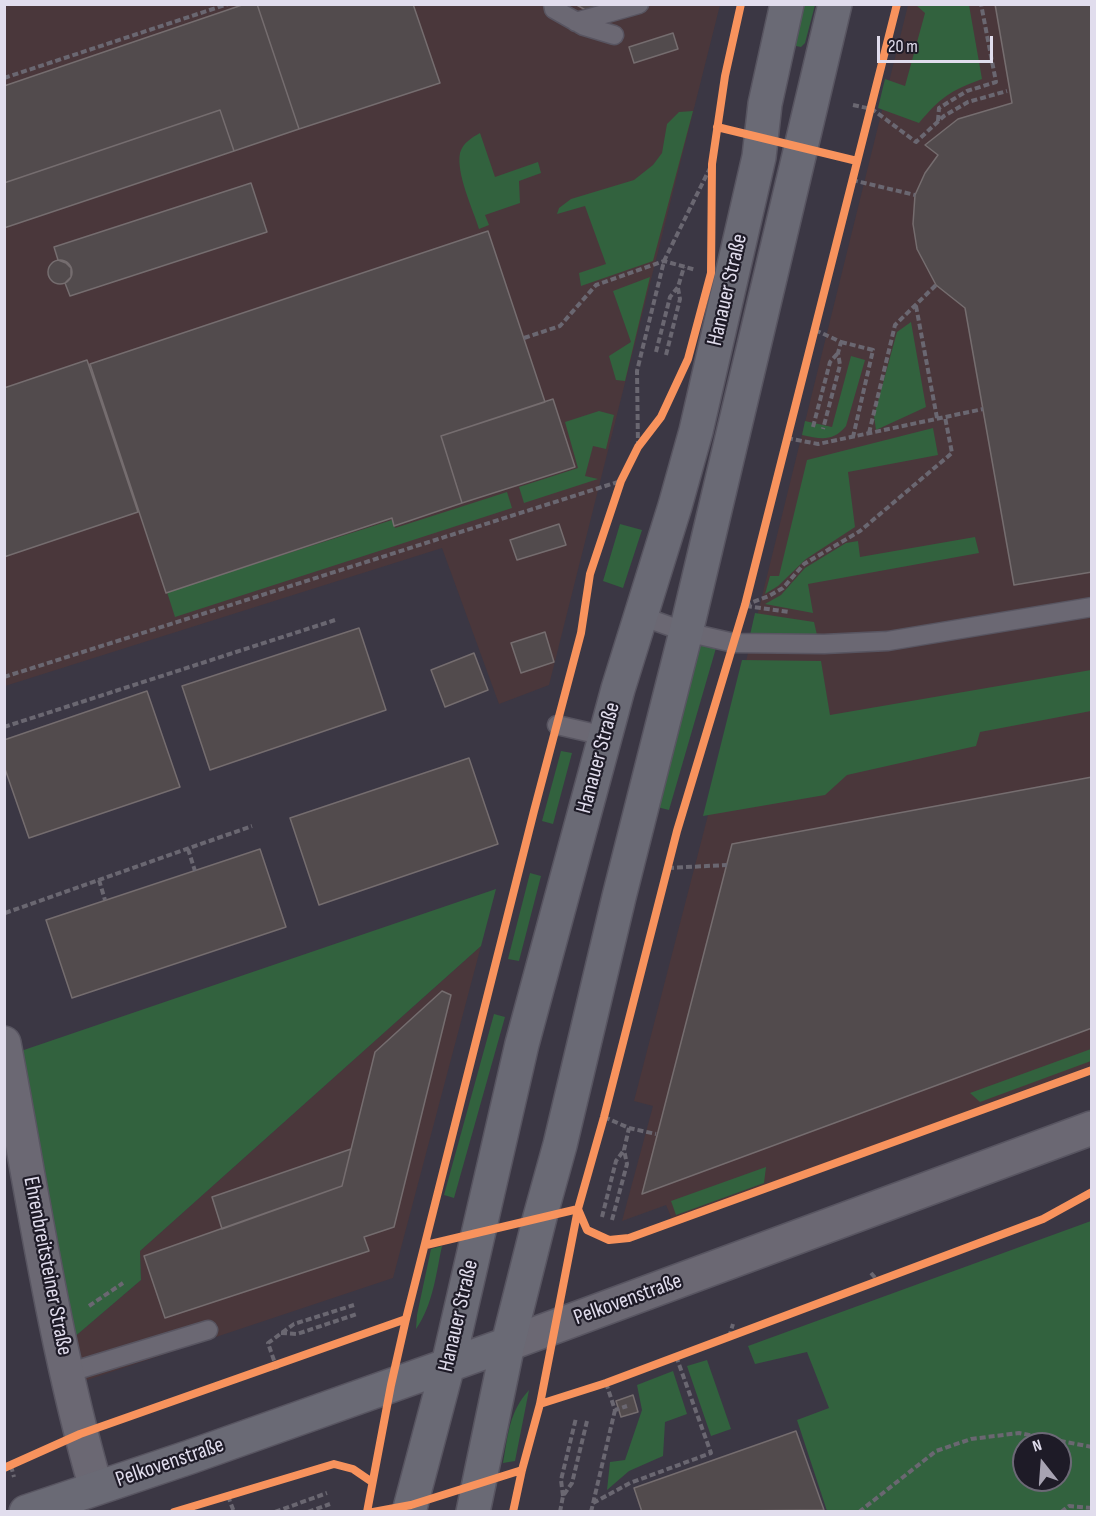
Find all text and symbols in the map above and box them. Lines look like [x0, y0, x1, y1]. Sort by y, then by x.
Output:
scale bar [880, 24, 996, 62]
text: 20 m [888, 36, 918, 57]
street label: Hanauer Straße [702, 231, 754, 349]
street label: Hanauer Straße [571, 700, 627, 816]
street label: Ehrenbreitsteiner Straße [17, 1174, 77, 1358]
street label: Hanauer Straße [433, 1257, 485, 1375]
street label: Pelkovenstraße [570, 1268, 686, 1332]
street label: Pelkovenstraße [112, 1432, 228, 1494]
north arrow [1012, 1432, 1072, 1492]
text: N [1030, 1436, 1044, 1457]

